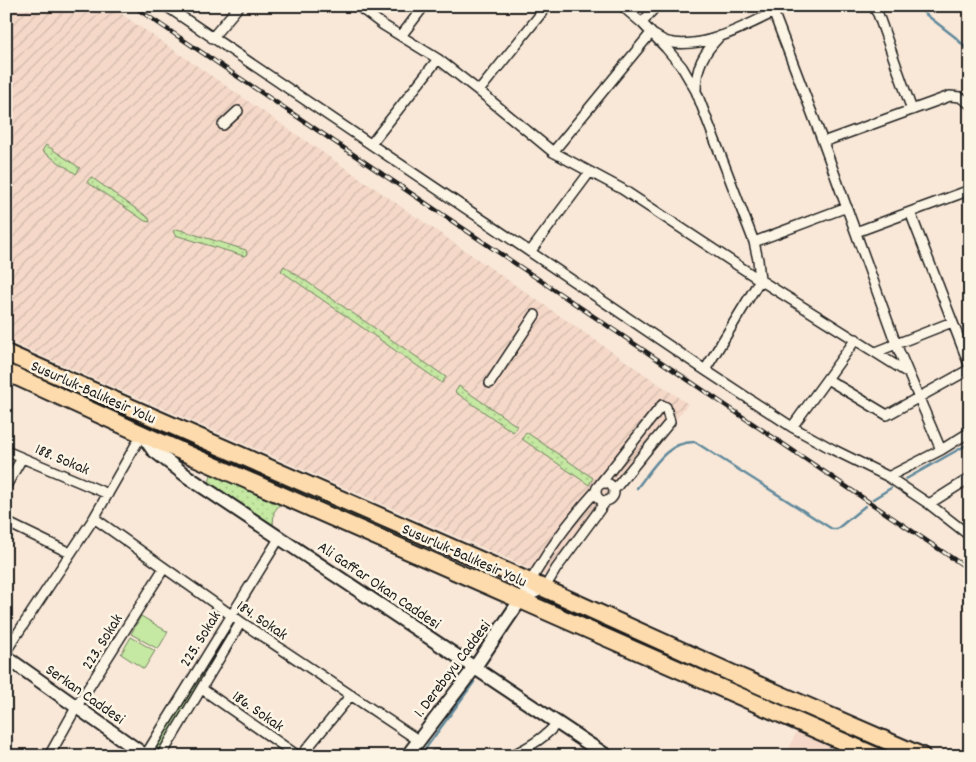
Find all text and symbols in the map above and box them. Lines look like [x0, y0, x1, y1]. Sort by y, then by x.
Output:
street label: Susurluk-Balıkesir Yolu [27, 355, 159, 431]
street label: 188. Sokak [31, 438, 93, 482]
street label: Susurluk-Balıkesir Yolu [398, 518, 530, 594]
street label: Ali Gaffar Okan Caddesi [312, 536, 445, 636]
street label: 184. Sokak [231, 595, 292, 647]
street label: 225. Sokak [175, 607, 227, 672]
street label: 223. Sokak [77, 610, 129, 675]
street label: 1. Dereboyu Caddesi [409, 616, 497, 723]
street label: Serkan Caddesi [40, 659, 129, 731]
street label: 186. Sokak [227, 686, 288, 738]

